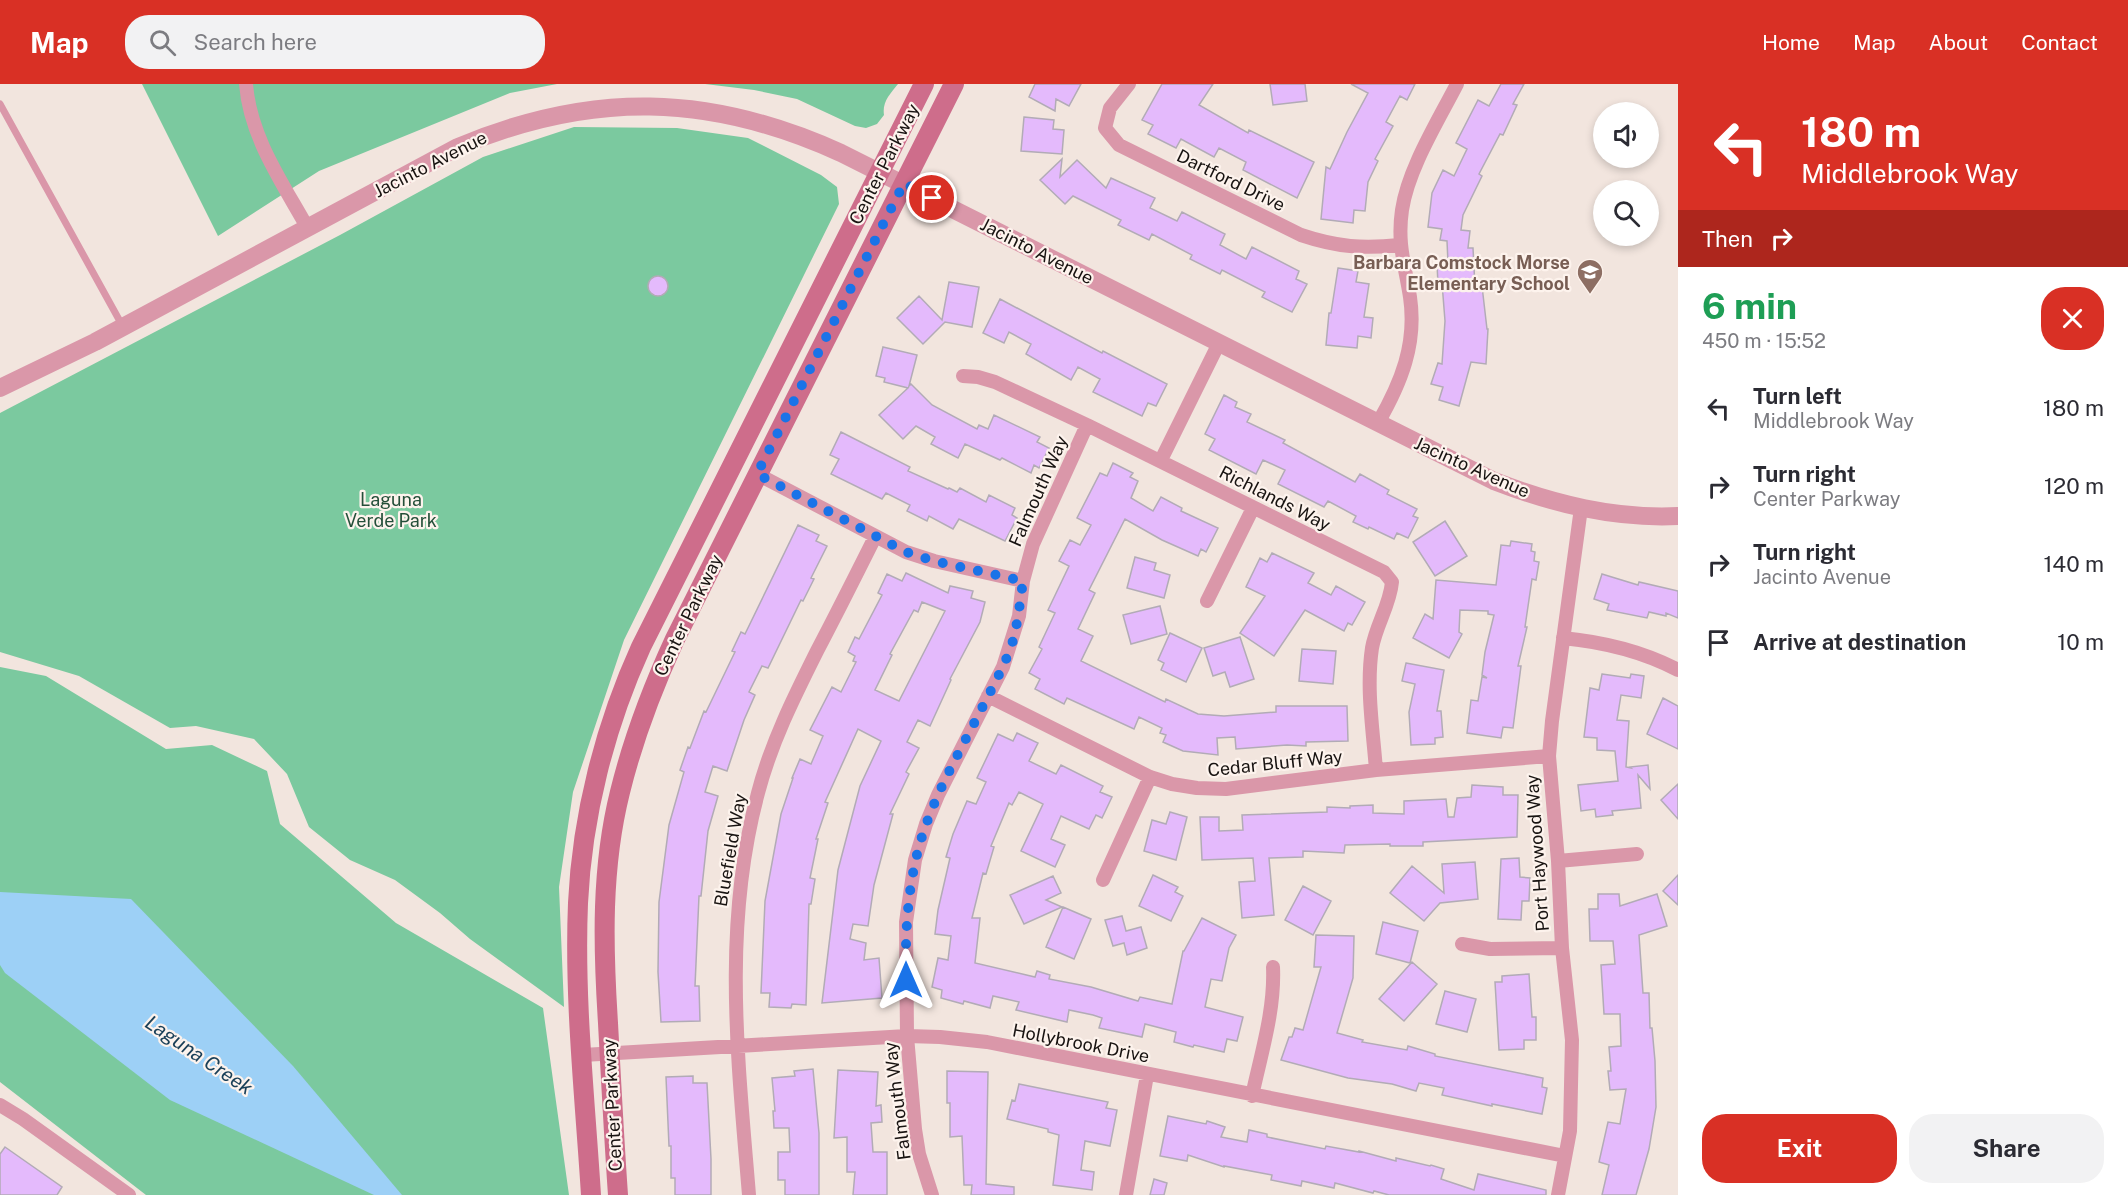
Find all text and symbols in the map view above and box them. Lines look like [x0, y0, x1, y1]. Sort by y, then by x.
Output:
search box [125, 15, 545, 69]
text: Map [30, 26, 89, 59]
icon: search [146, 26, 179, 59]
text: Search here [194, 29, 317, 55]
text: Home [1762, 30, 1820, 55]
text: Map [1853, 30, 1896, 55]
text: About [1929, 30, 1988, 55]
text: Contact [2021, 30, 2098, 55]
street label: Center Parkway [845, 100, 924, 228]
map controls [1593, 102, 1659, 246]
button: sound [1593, 102, 1659, 168]
text: 180 m [1801, 107, 1921, 156]
icon: left [1702, 108, 1780, 186]
street label: Jacinto Avenue [370, 126, 490, 202]
street label: Dartford Drive [1173, 145, 1289, 215]
text: Middlebrook Way [1801, 157, 2018, 189]
pin [906, 172, 957, 223]
button: search [1593, 180, 1659, 246]
icon: arrive [915, 181, 948, 214]
street label: Jacinto Avenue [977, 213, 1097, 289]
icon: right [1765, 222, 1798, 255]
text: Then [1702, 226, 1753, 252]
place label: Barbara Comstock Morse Elementary School [1353, 252, 1570, 294]
school or university icon: Barbara Comstock Morse Elementary School [1575, 257, 1605, 295]
text: 6 min [1702, 285, 1797, 327]
button: close [2041, 287, 2104, 350]
text: 450 m · 15:52 [1702, 329, 1826, 353]
text: Turn left [1753, 383, 1842, 409]
icon: left [1702, 392, 1735, 425]
text: 180 m [2043, 395, 2104, 421]
text: Middlebrook Way [1753, 409, 1914, 433]
street label: Falmouth Way [1004, 432, 1072, 550]
street label: Jacinto Avenue [1411, 432, 1533, 502]
street label: Richlands Way [1216, 461, 1334, 535]
text: Turn right [1753, 461, 1856, 487]
icon: right [1702, 470, 1735, 503]
text: 120 m [2044, 473, 2104, 499]
text: Center Parkway [1753, 487, 1900, 511]
park label: Laguna Verde Park [345, 489, 437, 531]
text: Turn right [1753, 539, 1856, 565]
icon: right [1702, 548, 1735, 581]
street label: Center Parkway [649, 550, 727, 679]
text: 140 m [2043, 551, 2104, 577]
text: Jacinto Avenue [1753, 565, 1891, 589]
icon: arrive [1702, 626, 1735, 659]
text: Arrive at destination [1753, 629, 1966, 655]
text: 10 m [2057, 629, 2104, 655]
street label: Cedar Bluff Way [1206, 745, 1344, 781]
street label: Port Haywood Way [1521, 773, 1553, 932]
street label: Bluefield Way [710, 791, 750, 908]
position arrow [874, 948, 938, 1012]
water label: Laguna Creek [141, 1010, 257, 1100]
street label: Hollybrook Drive [1011, 1019, 1151, 1067]
street label: Center Parkway [598, 1038, 626, 1172]
street label: Falmouth Way [879, 1040, 915, 1161]
button: Exit [1702, 1114, 1897, 1183]
button: Share [1909, 1114, 2104, 1183]

